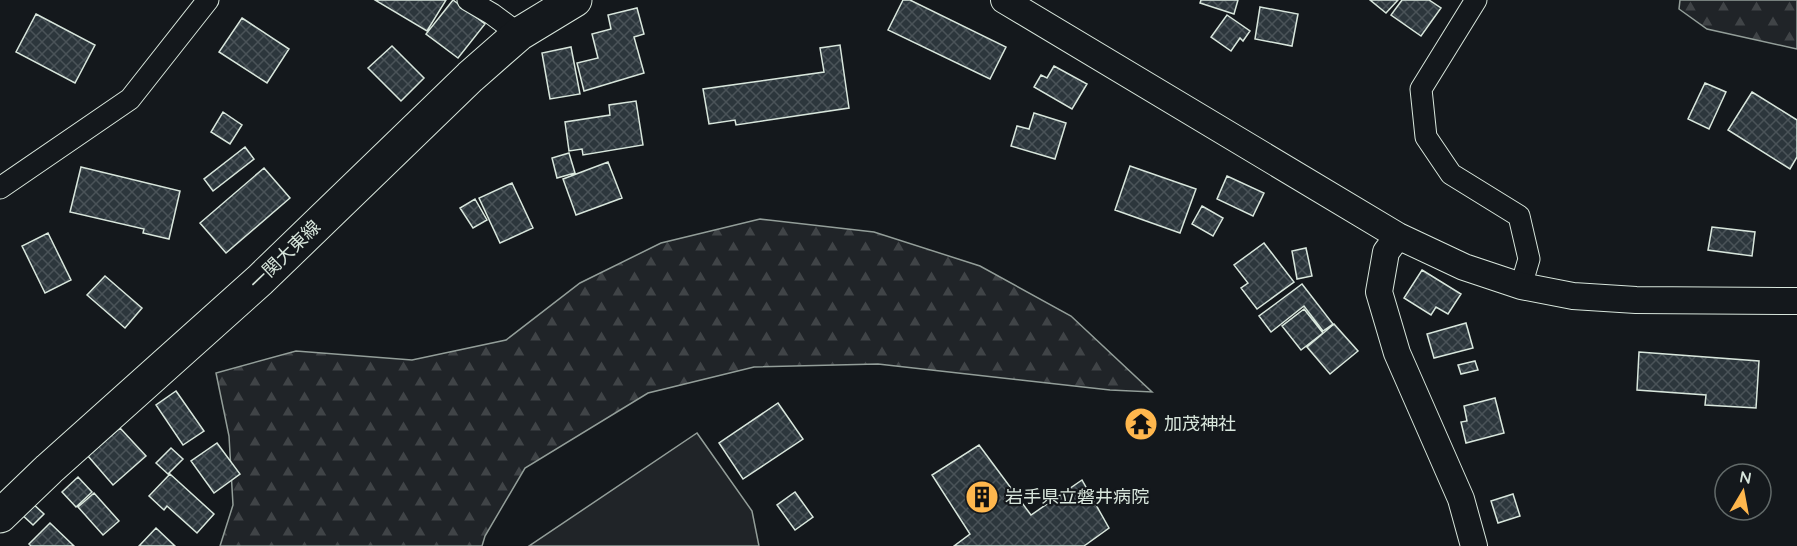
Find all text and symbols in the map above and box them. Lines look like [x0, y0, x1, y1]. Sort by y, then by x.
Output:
street label: 一関大東線 [244, 215, 325, 294]
temple icon: 加茂神社 [1123, 406, 1159, 442]
place label: 加茂神社 [1164, 412, 1236, 435]
north arrow [1713, 462, 1773, 522]
text: N [1738, 466, 1753, 488]
building icon: 岩手県立磐井病院 [964, 479, 1000, 515]
place label: 岩手県立磐井病院 [1005, 485, 1149, 508]

